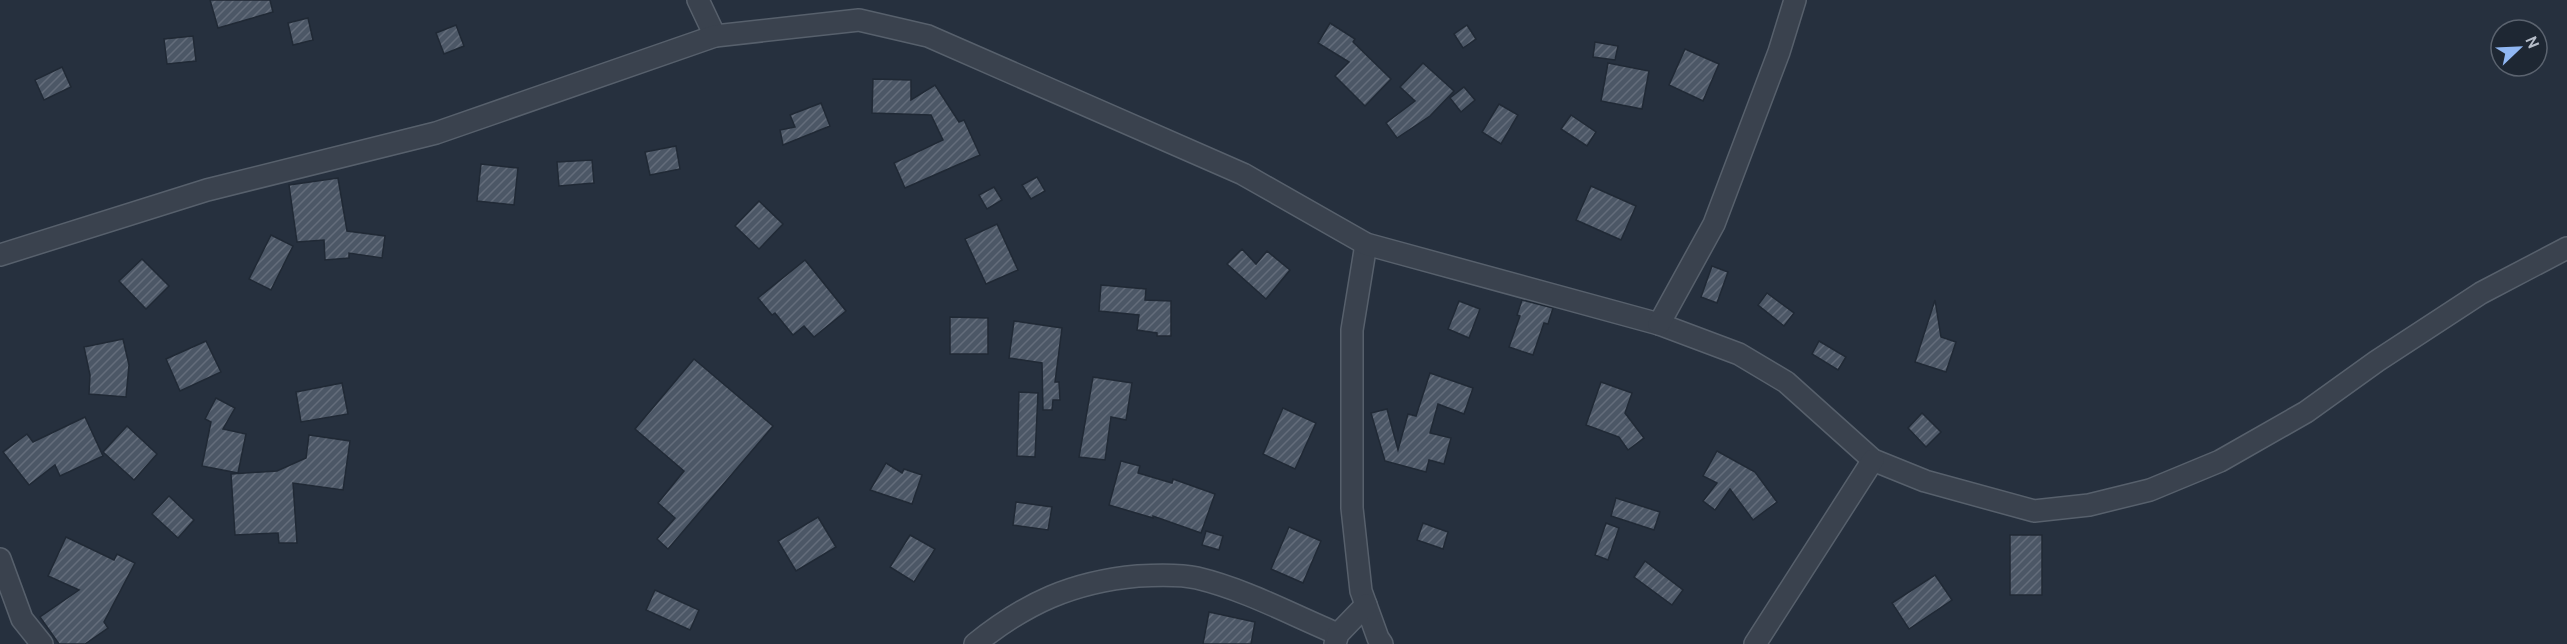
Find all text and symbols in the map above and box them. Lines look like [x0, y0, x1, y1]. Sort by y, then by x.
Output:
north arrow [2489, 18, 2549, 78]
text: N [2521, 33, 2543, 51]

